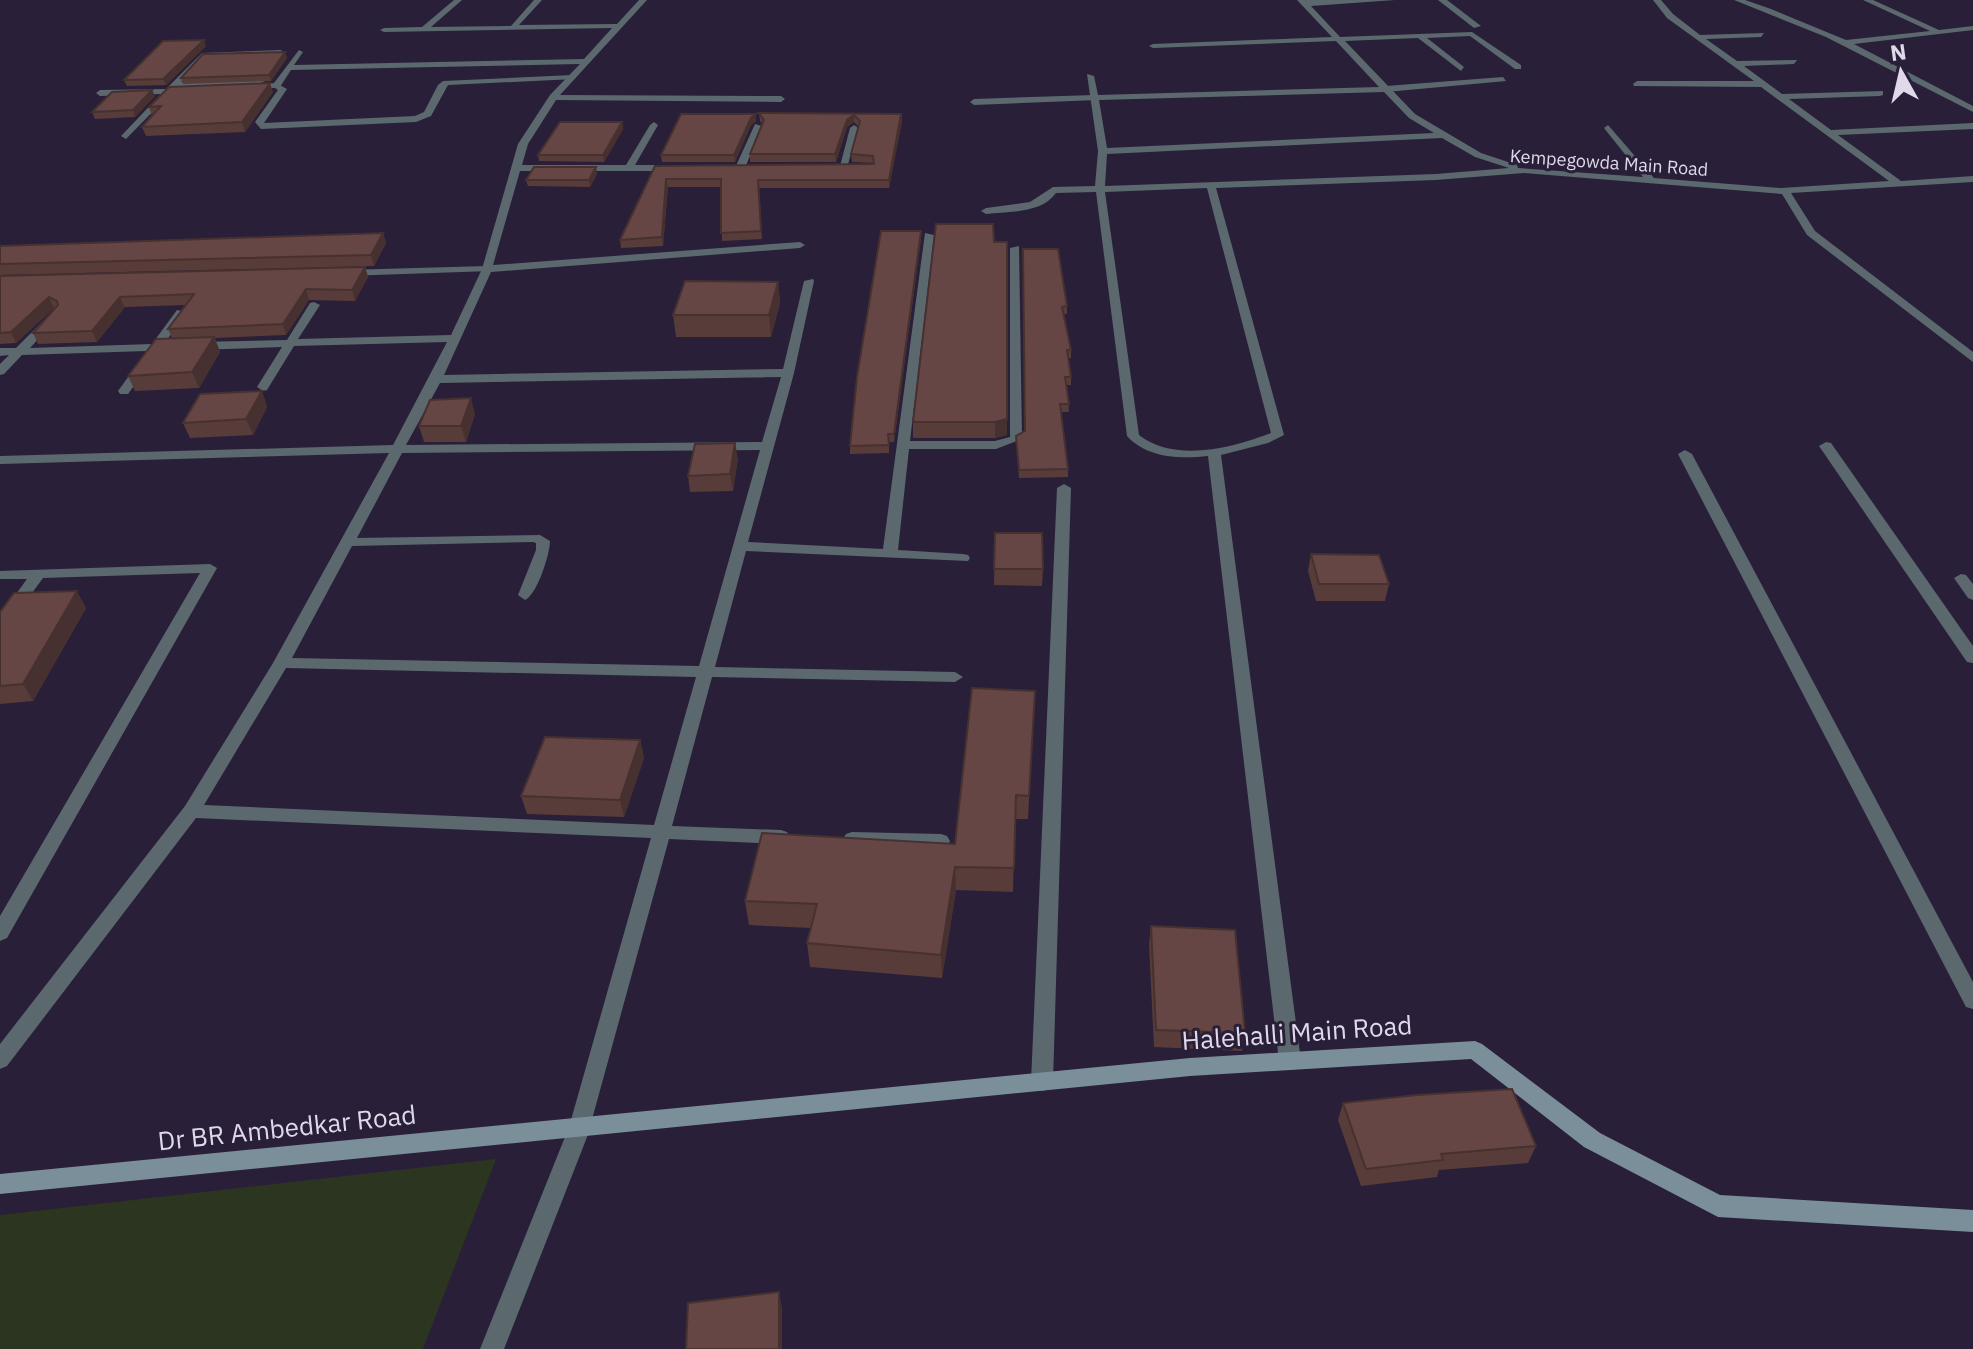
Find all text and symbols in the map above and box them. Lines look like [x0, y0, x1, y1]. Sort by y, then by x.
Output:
north arrow [1861, 32, 1941, 112]
text: N [1888, 36, 1908, 67]
street label: Kempegowda Main Road [1509, 144, 1709, 181]
street label: Halehalli Main Road [1180, 1007, 1413, 1057]
street label: Dr BR Ambedkar Road [156, 1097, 418, 1157]

